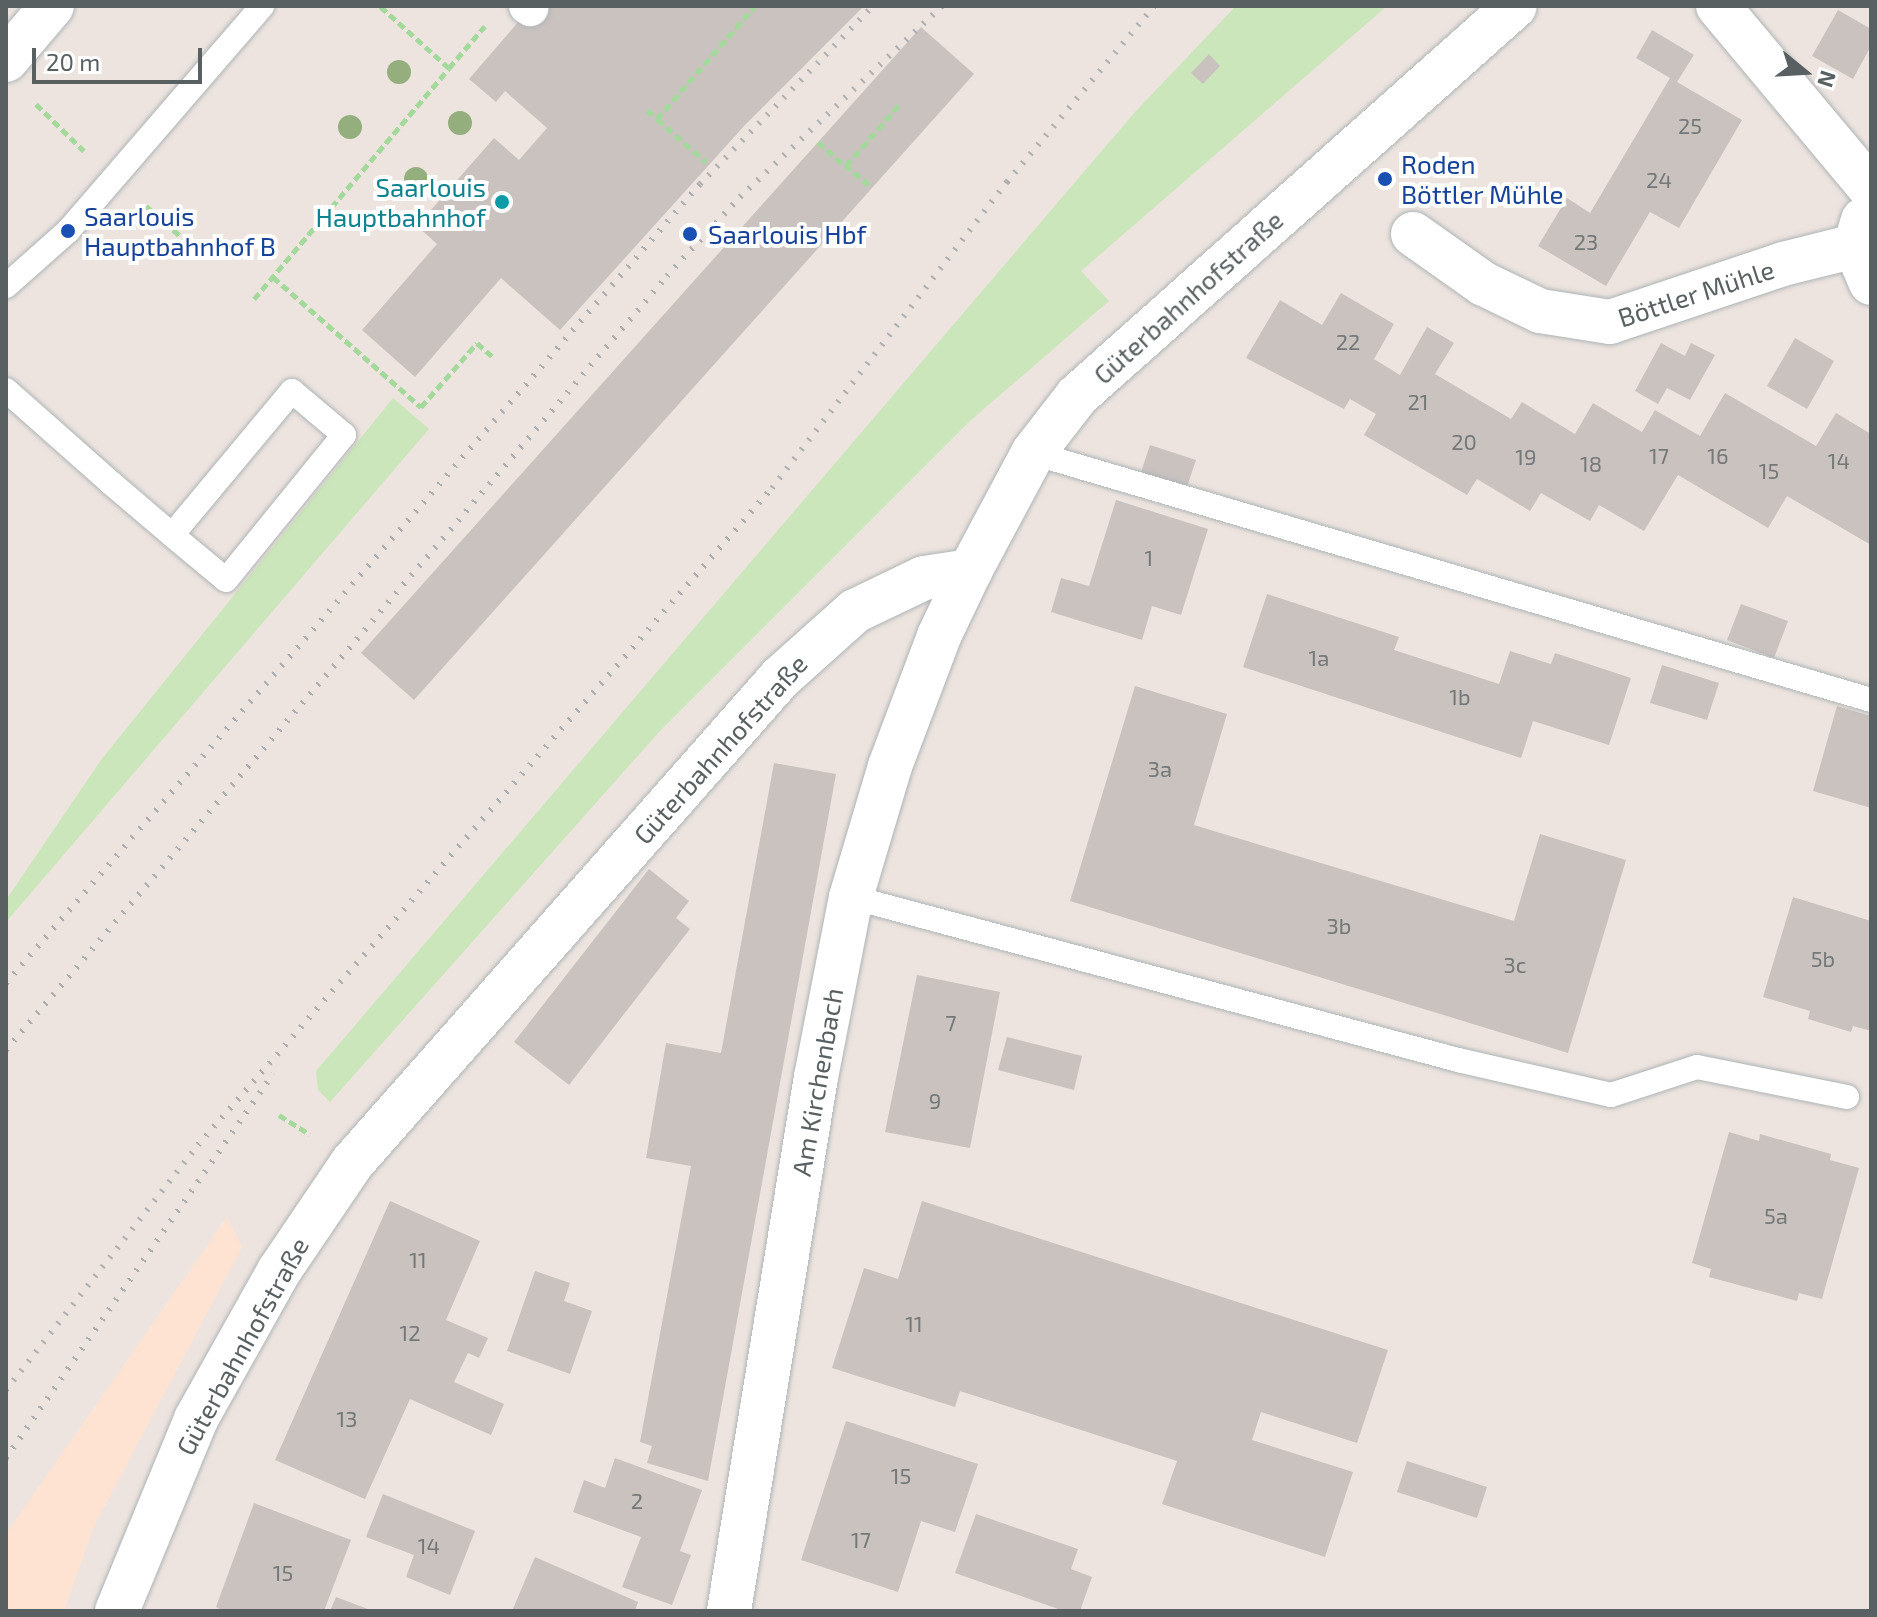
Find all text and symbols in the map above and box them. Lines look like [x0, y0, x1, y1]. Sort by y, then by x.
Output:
scale bar [36, 32, 206, 82]
north arrow [1765, 32, 1845, 112]
text: 20 m [46, 47, 100, 76]
text: N [1813, 68, 1843, 91]
house number: 25 [1678, 113, 1702, 139]
place label: Roden Böttler Mühle [1401, 148, 1564, 210]
house number: 24 [1646, 167, 1672, 193]
marker: Roden Böttler Mühle [1376, 170, 1394, 188]
place label: Saarlouis Hauptbahnhof [316, 171, 486, 232]
marker: Saarlouis Hauptbahnhof [493, 193, 511, 211]
place label: Saarlouis Hauptbahnhof B [84, 200, 276, 262]
street label: Güterbahnhofstraße [1087, 204, 1289, 390]
place label: Saarlouis Hbf [708, 218, 866, 250]
marker: Saarlouis Hauptbahnhof B [59, 222, 77, 240]
marker: Saarlouis Hbf [679, 223, 701, 245]
house number: 23 [1574, 229, 1598, 255]
street label: Böttler Mühle [1614, 253, 1778, 333]
house number: 22 [1336, 329, 1360, 355]
house number: 21 [1407, 389, 1429, 415]
house number: 20 [1451, 429, 1477, 455]
house number: 17 [1649, 443, 1669, 469]
house number: 16 [1707, 443, 1729, 469]
house number: 19 [1515, 444, 1537, 470]
house number: 14 [1828, 448, 1850, 474]
house number: 18 [1580, 451, 1602, 477]
house number: 15 [1759, 458, 1779, 484]
house number: 1 [1145, 545, 1153, 571]
house number: 1a [1309, 645, 1329, 671]
street label: Güterbahnhofstraße [627, 648, 813, 850]
house number: 1b [1449, 684, 1471, 710]
house number: 3a [1148, 756, 1172, 782]
house number: 3b [1327, 913, 1351, 939]
house number: 5b [1811, 946, 1835, 972]
house number: 3c [1504, 952, 1526, 978]
street label: Am Kirchenbach [785, 986, 849, 1178]
house number: 7 [945, 1010, 957, 1036]
house number: 9 [929, 1088, 941, 1114]
house number: 5a [1764, 1203, 1788, 1229]
street label: Güterbahnhofstraße [169, 1232, 315, 1460]
house number: 11 [409, 1247, 427, 1273]
house number: 11 [905, 1311, 923, 1337]
house number: 12 [399, 1320, 421, 1346]
house number: 13 [337, 1406, 357, 1432]
house number: 15 [891, 1463, 911, 1489]
house number: 2 [631, 1488, 643, 1514]
house number: 17 [851, 1527, 871, 1553]
house number: 14 [418, 1533, 440, 1559]
house number: 15 [273, 1560, 293, 1586]

